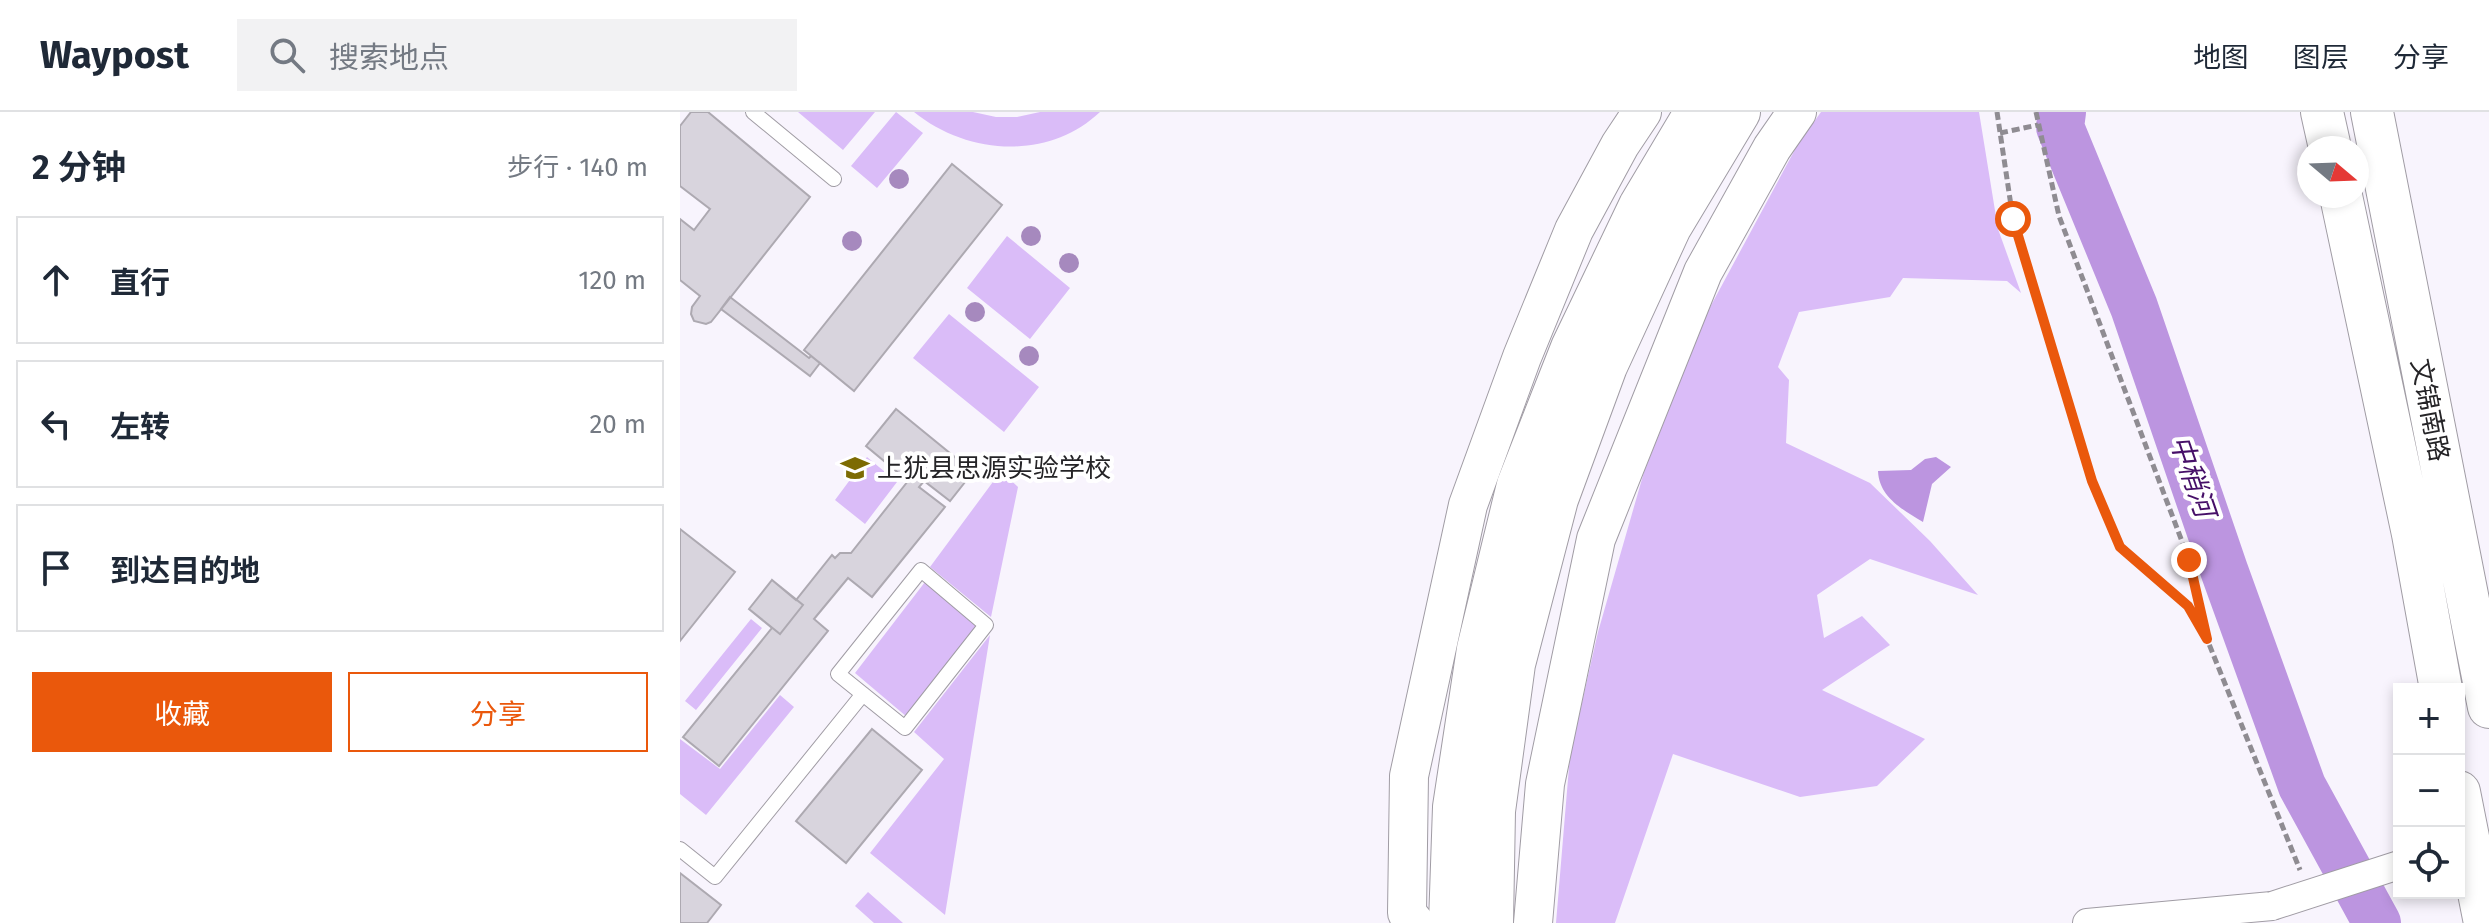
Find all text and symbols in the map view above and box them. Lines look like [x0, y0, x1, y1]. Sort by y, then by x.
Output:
search box [237, 19, 797, 91]
text: Waypost [40, 32, 189, 78]
icon: search [265, 33, 309, 77]
text: 搜索地点 [329, 40, 449, 76]
text: 地图 [2193, 41, 2249, 74]
text: 图层 [2293, 41, 2349, 74]
text: 分享 [2393, 41, 2449, 74]
north arrow [2297, 136, 2369, 208]
text: 2 分钟 [32, 147, 126, 188]
text: 步行 · 140 m [507, 152, 648, 183]
route start [1995, 201, 2031, 237]
icon: ahead [34, 258, 78, 302]
text: 直行 [110, 265, 170, 301]
text: 120 m [578, 265, 646, 296]
street label: 文锦南路 [2404, 356, 2455, 464]
icon: left [34, 402, 78, 446]
text: 左转 [110, 409, 170, 445]
text: 20 m [589, 409, 646, 440]
water label: 中稍河 [2163, 431, 2223, 526]
school or university icon: 上犹县思源实验学校 [840, 453, 870, 483]
place label: 上犹县思源实验学校 [877, 453, 1111, 484]
route end [2171, 542, 2207, 578]
icon: arrive [34, 546, 78, 590]
text: 到达目的地 [110, 553, 260, 589]
button: 收藏 [32, 672, 332, 752]
button: 分享 [348, 672, 648, 752]
map controls [2393, 683, 2465, 899]
button: + [2393, 683, 2465, 755]
button: − [2393, 755, 2465, 827]
button: locate [2393, 827, 2465, 899]

